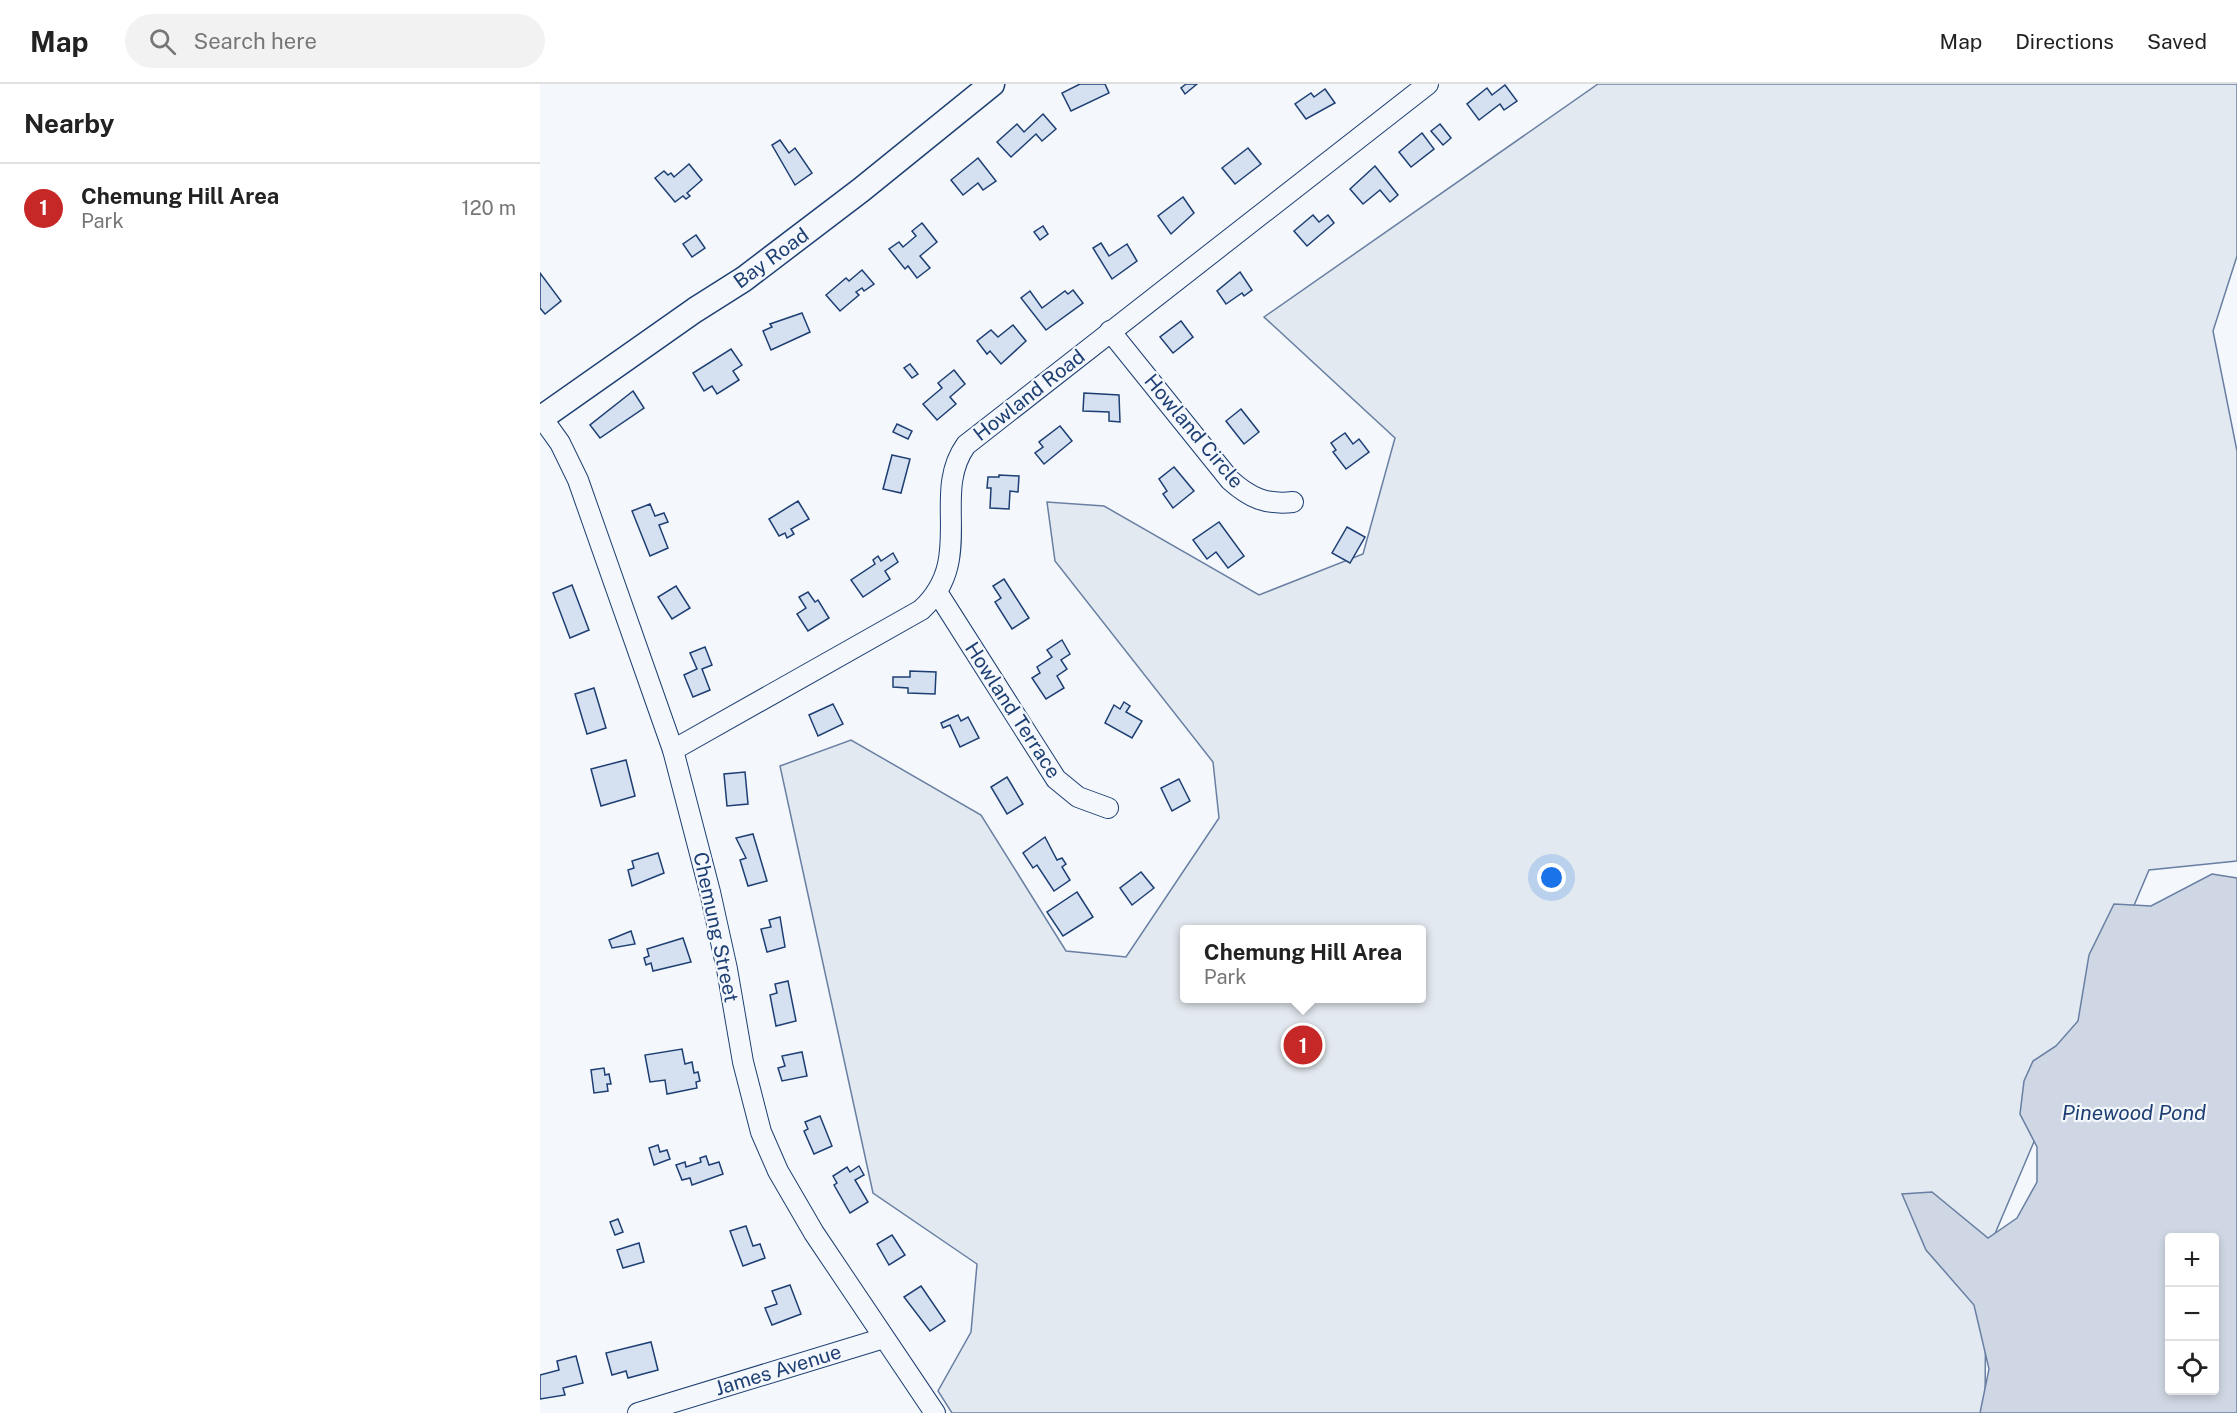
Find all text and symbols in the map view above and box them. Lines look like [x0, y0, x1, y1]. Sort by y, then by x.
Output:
search box [125, 14, 545, 68]
text: Map [30, 25, 89, 58]
icon: search [146, 25, 179, 58]
text: Search here [194, 28, 317, 54]
text: Map [1940, 29, 1982, 54]
text: Directions [2015, 29, 2114, 54]
text: Saved [2147, 29, 2207, 54]
text: Nearby [24, 108, 114, 139]
text: Chemung Hill Area [81, 183, 279, 209]
text: 1 [39, 196, 48, 220]
text: 120 m [462, 196, 516, 220]
text: Park [81, 209, 124, 233]
street label: Bay Road [729, 223, 813, 293]
street label: Howland Road [969, 344, 1089, 446]
street label: Howland Circle [1139, 369, 1249, 493]
street label: Howland Terrace [960, 637, 1066, 783]
street label: Chemung Street [688, 850, 744, 1004]
your location [1537, 863, 1566, 892]
popup [1180, 925, 1426, 1003]
text: Chemung Hill Area [1204, 939, 1402, 965]
text: Park [1204, 965, 1247, 989]
pin: 1 [1284, 1022, 1323, 1068]
water label: Pinewood Pond [2062, 1100, 2206, 1125]
map controls [2165, 1233, 2219, 1395]
button: + [2165, 1233, 2219, 1287]
button: − [2165, 1287, 2219, 1341]
street label: James Avenue [712, 1339, 844, 1401]
button: locate [2165, 1341, 2219, 1395]

